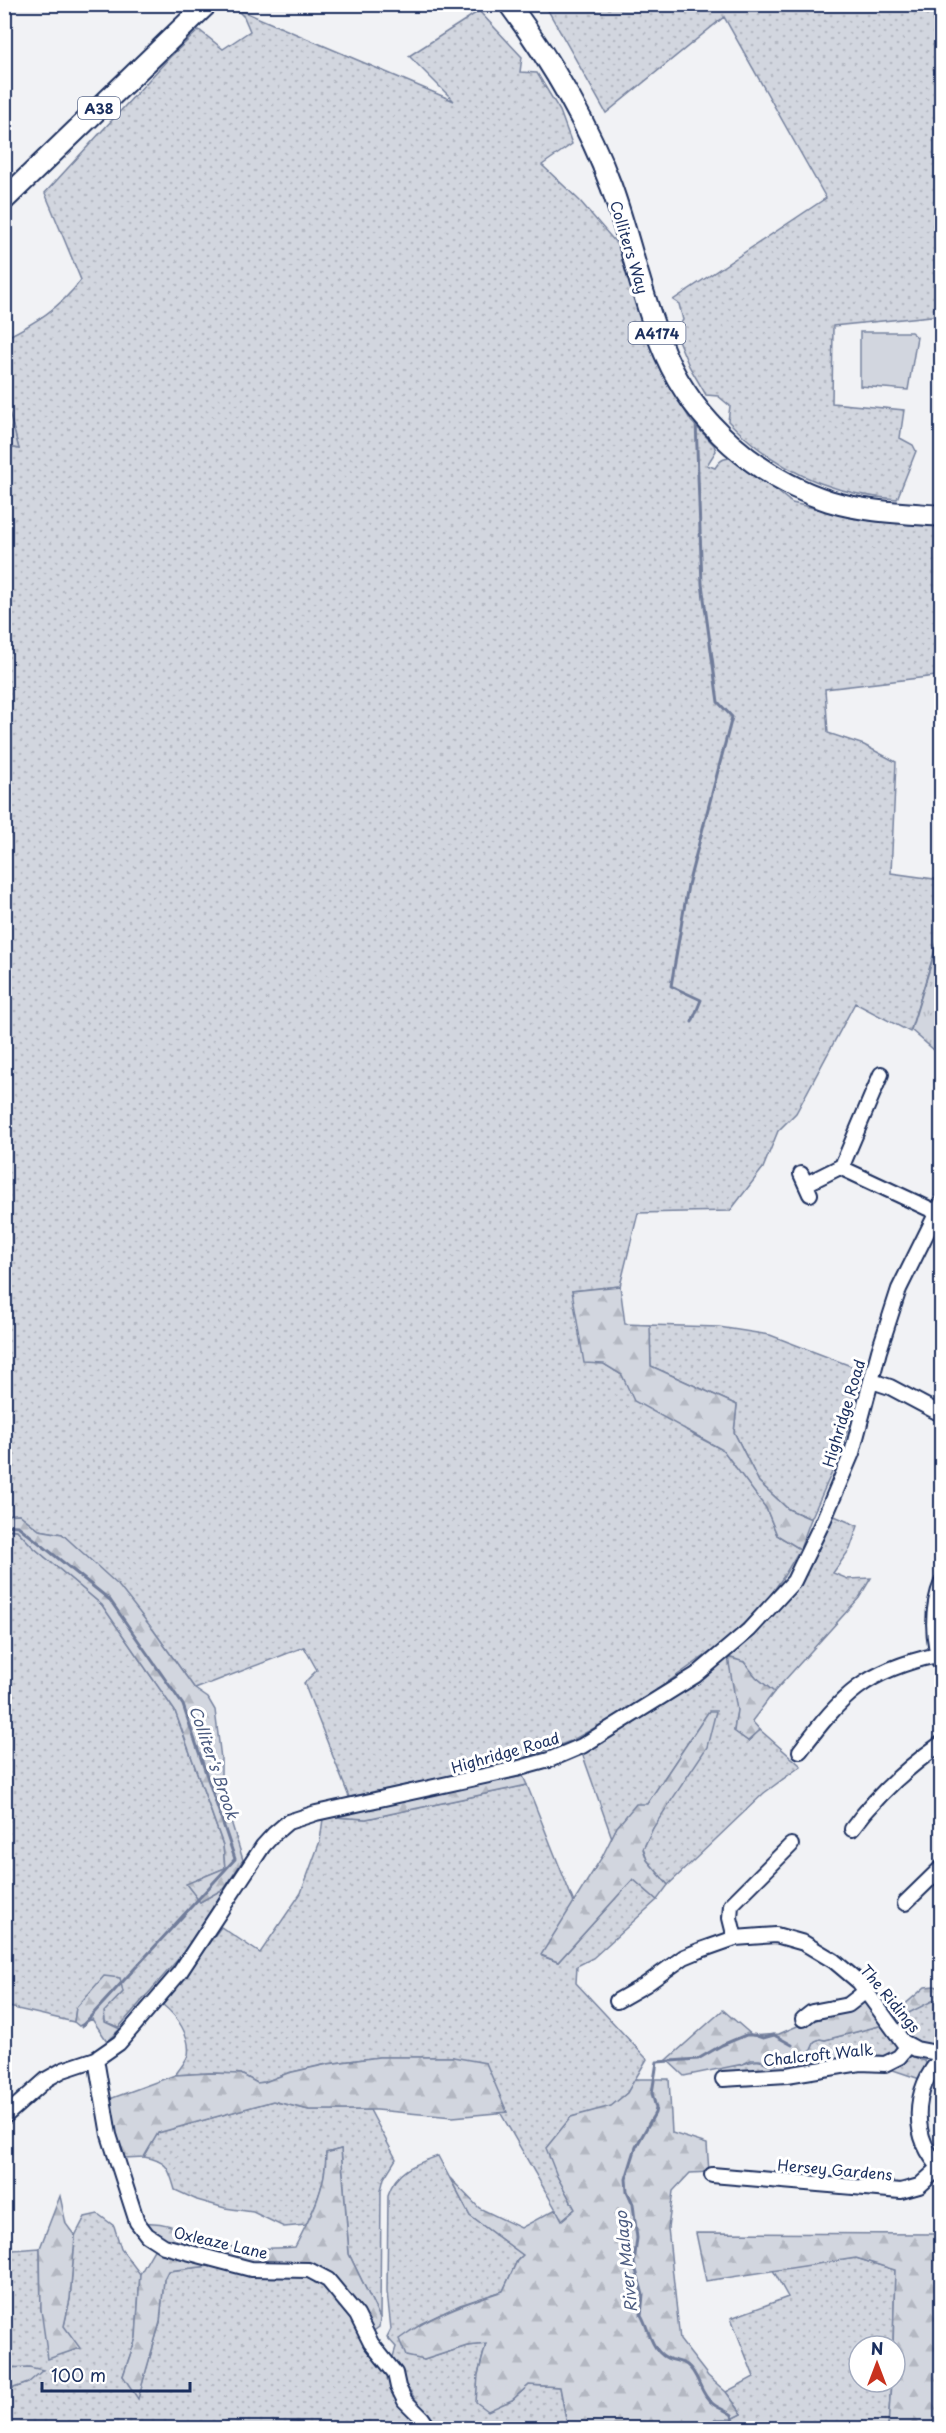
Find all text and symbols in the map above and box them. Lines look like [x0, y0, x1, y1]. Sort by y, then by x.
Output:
road number: A38 [78, 97, 120, 119]
street label: Colliters Way [605, 198, 655, 296]
road number: A4174 [628, 322, 686, 344]
street label: Highridge Road [816, 1356, 870, 1470]
water label: Colliter's Brook [184, 1702, 246, 1823]
street label: Highridge Road [448, 1726, 562, 1778]
street label: The Ridings [856, 1959, 927, 2037]
street label: Chalcroft Walk [762, 2037, 874, 2071]
street label: Hersey Gardens [777, 2153, 894, 2185]
water label: River Malago [608, 2209, 642, 2314]
street label: Oxleaze Lane [172, 2220, 270, 2264]
north arrow [847, 2334, 907, 2394]
text: N [871, 2336, 883, 2360]
scale bar [42, 2355, 190, 2393]
text: 100 m [51, 2361, 106, 2388]

